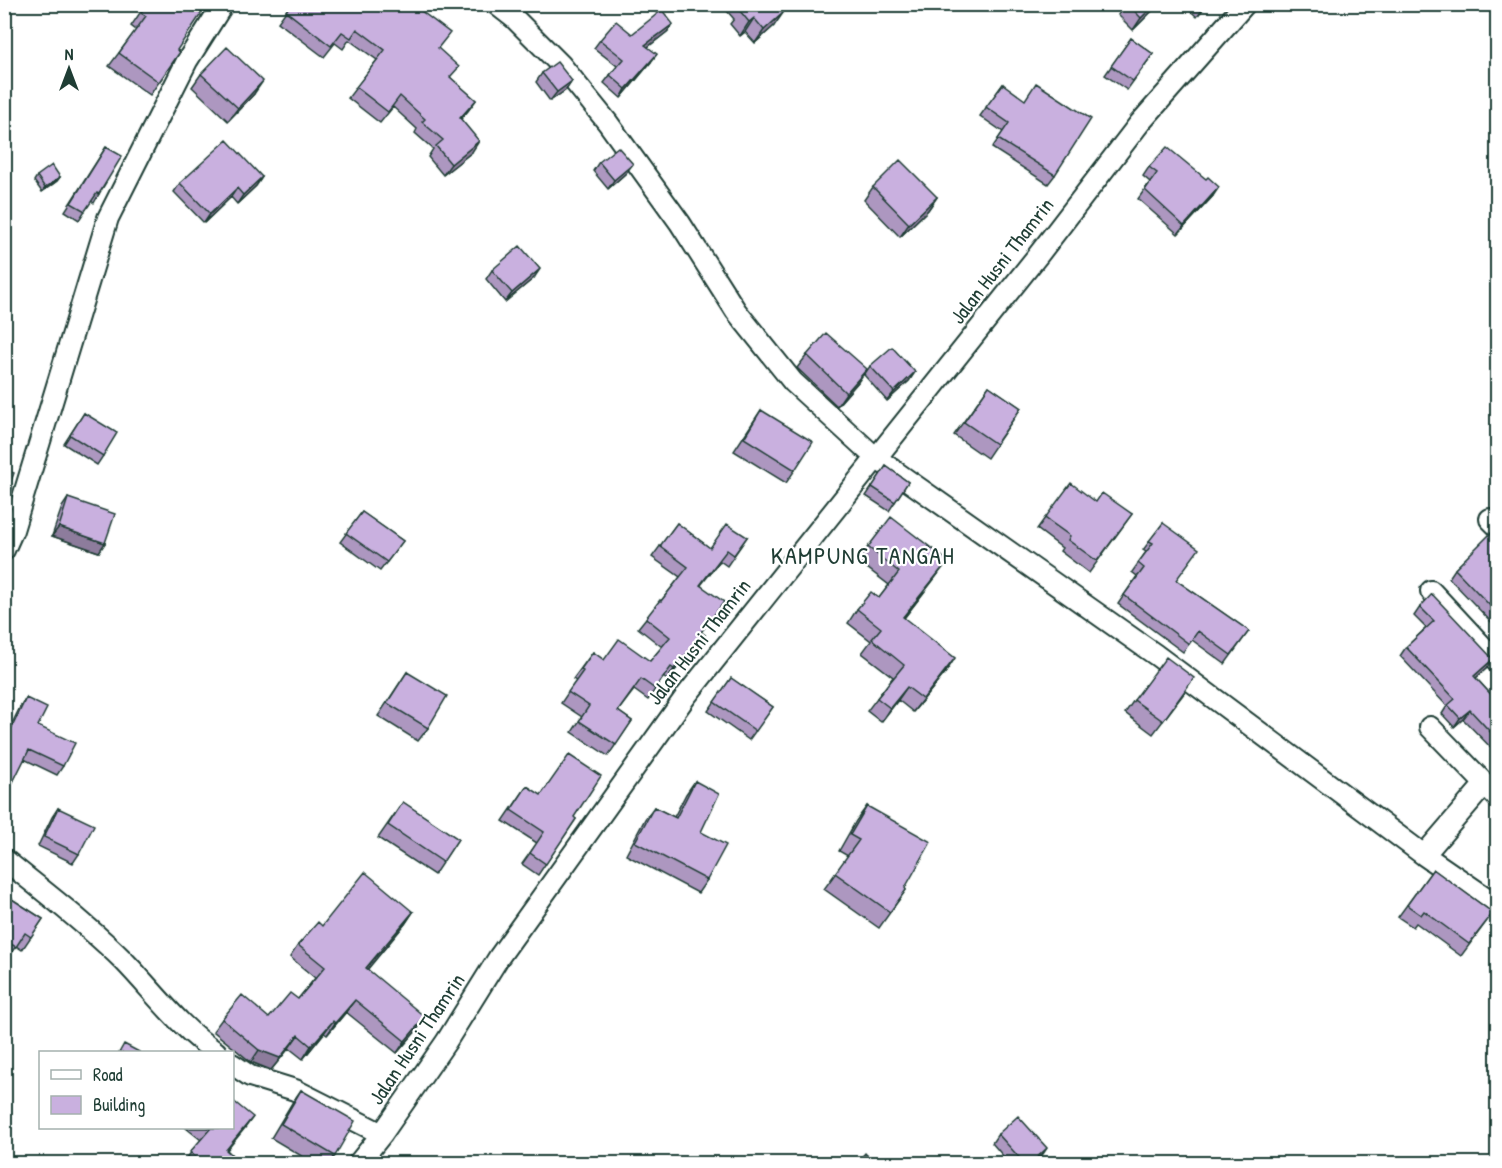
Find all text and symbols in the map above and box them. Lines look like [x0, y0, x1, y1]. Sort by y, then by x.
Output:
north arrow [39, 39, 99, 99]
text: N [65, 43, 74, 65]
street label: Jalan Husni Thamrin [943, 192, 1060, 330]
district label: KAMPUNG TANGAH [771, 539, 955, 571]
street label: Jalan Husni Thamrin [640, 573, 757, 711]
street label: Jalan Husni Thamrin [362, 967, 471, 1110]
legend [39, 1051, 234, 1129]
text: Road [93, 1062, 123, 1087]
text: Building [93, 1092, 145, 1117]

